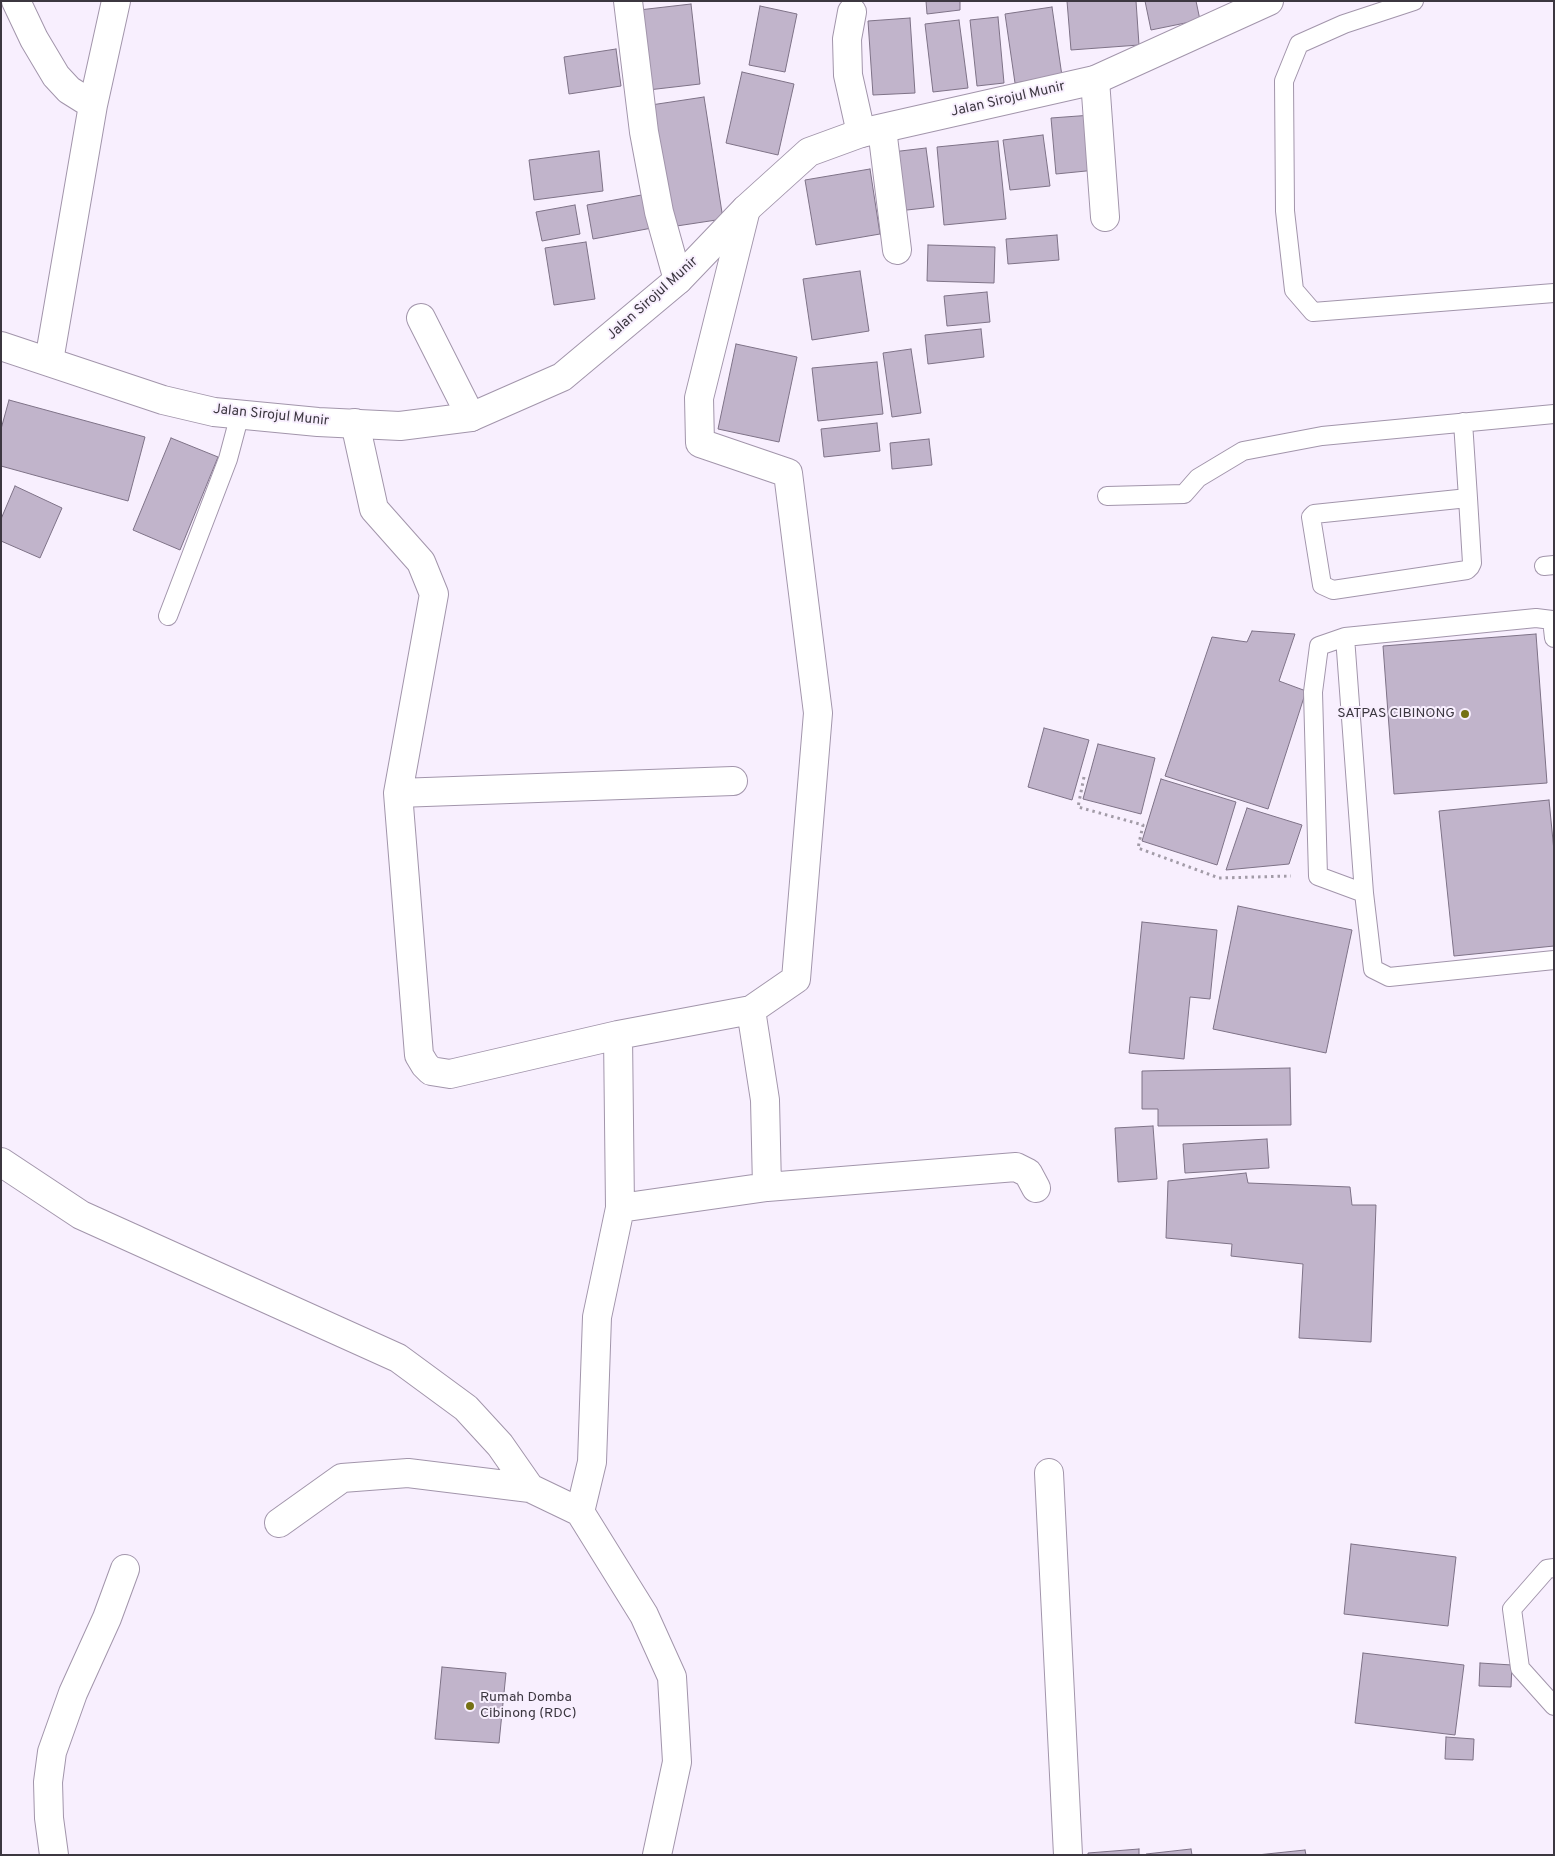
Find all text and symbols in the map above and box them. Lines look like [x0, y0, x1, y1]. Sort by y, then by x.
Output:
street label: Jalan Sirojul Munir [949, 79, 1067, 121]
street label: Jalan Sirojul Munir [604, 254, 702, 344]
street label: Jalan Sirojul Munir [212, 402, 330, 430]
place label: SATPAS CIBINONG [1337, 706, 1455, 722]
marker: SATPAS CIBINONG [1459, 708, 1471, 720]
place label: Rumah Domba Cibinong (RDC) [480, 1690, 577, 1722]
marker: Rumah Domba Cibinong (RDC) [464, 1700, 476, 1712]

